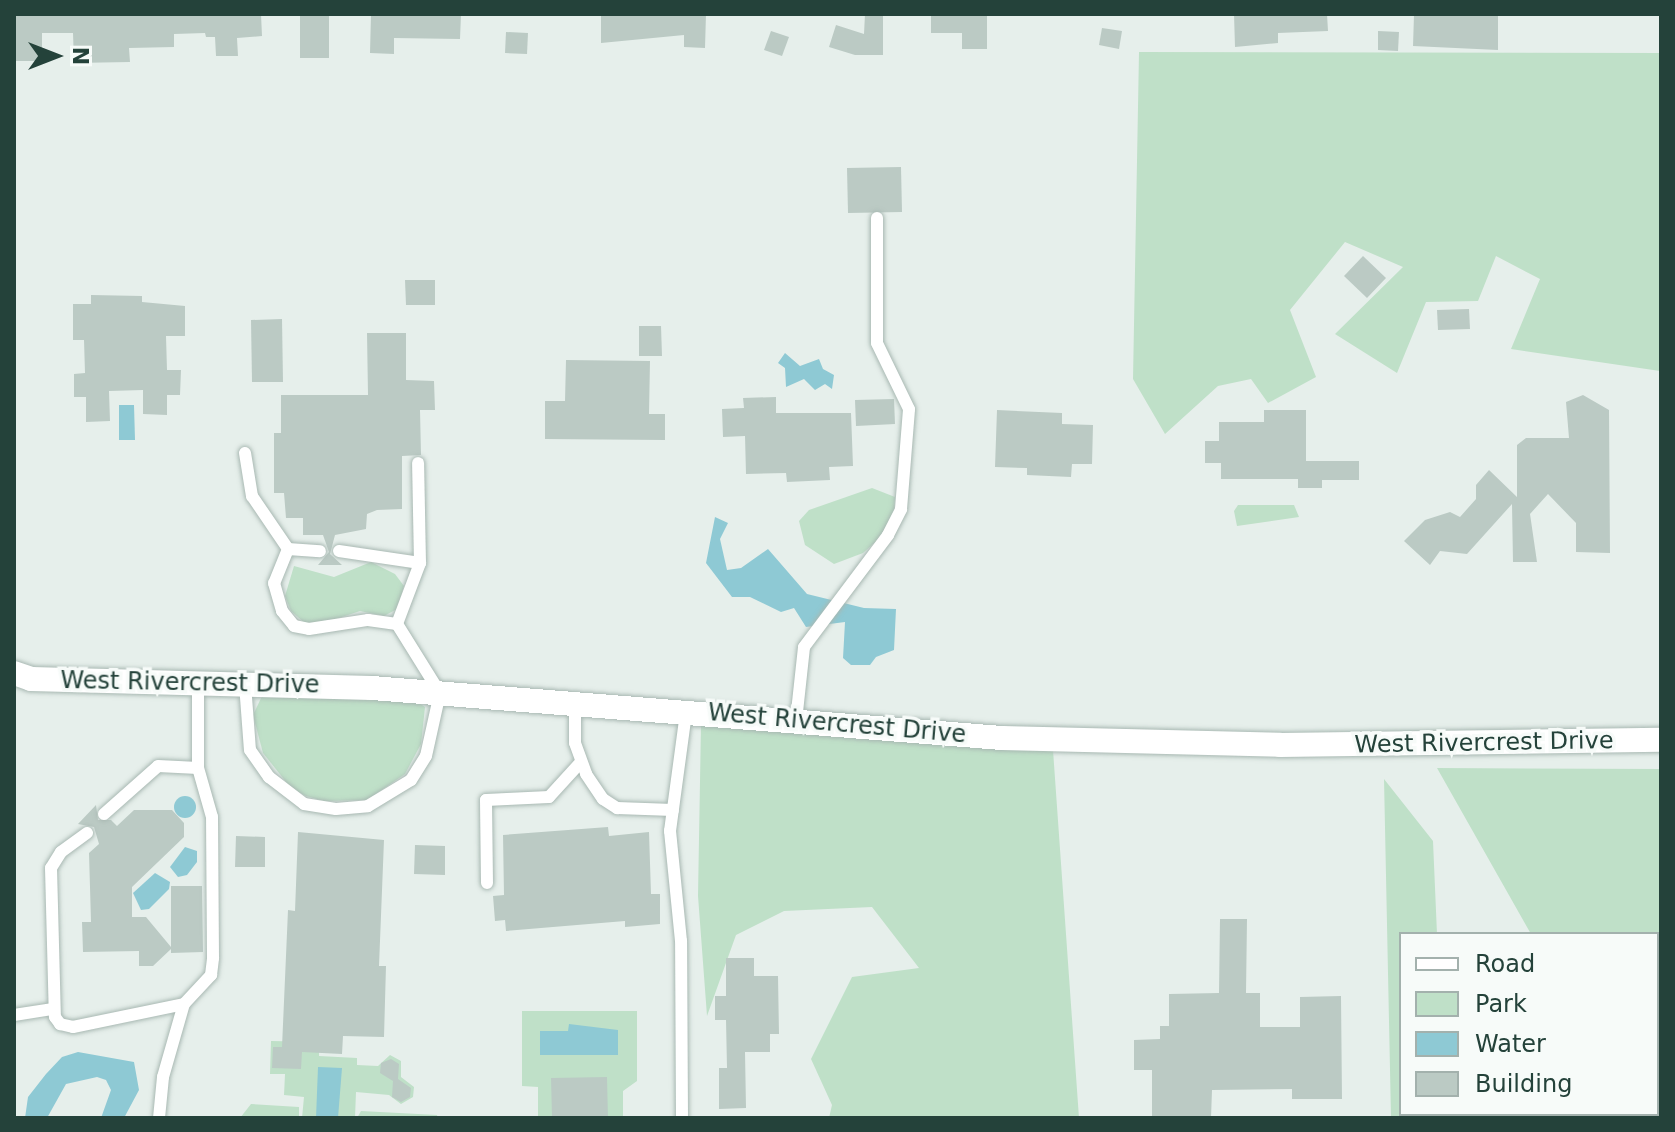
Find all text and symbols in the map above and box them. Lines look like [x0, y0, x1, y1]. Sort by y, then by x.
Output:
north arrow [16, 16, 96, 96]
text: N [68, 47, 93, 65]
street label: West Rivercrest Drive [60, 666, 320, 700]
street label: West Rivercrest Drive [707, 698, 967, 750]
street label: West Rivercrest Drive [1354, 726, 1614, 760]
legend [1399, 932, 1659, 1116]
text: Road [1475, 950, 1535, 978]
text: Park [1475, 990, 1527, 1018]
text: Water [1475, 1030, 1546, 1058]
text: Building [1475, 1070, 1572, 1098]

